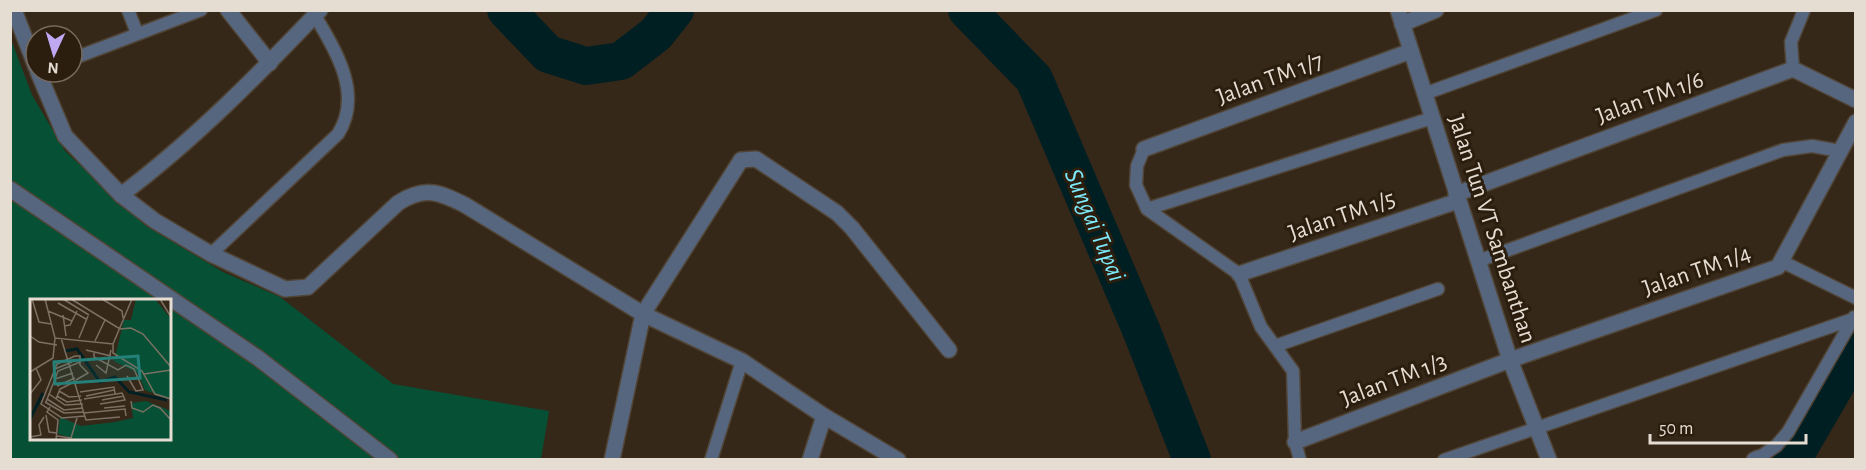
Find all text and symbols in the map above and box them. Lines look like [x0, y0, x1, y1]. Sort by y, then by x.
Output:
north arrow [24, 24, 84, 84]
street label: Jalan TM 1/7 [1214, 49, 1326, 109]
text: N [47, 60, 59, 76]
street label: Jalan TM 1/6 [1593, 68, 1707, 128]
street label: Jalan Tun VT Sambanthan [1444, 112, 1540, 346]
water label: Sungai Tupai [1060, 165, 1130, 285]
street label: Jalan TM 1/5 [1286, 187, 1398, 245]
street label: Jalan TM 1/4 [1640, 241, 1754, 301]
inset map [30, 299, 171, 440]
street label: Jalan TM 1/3 [1338, 349, 1450, 411]
scale bar [1650, 407, 1806, 445]
text: 50 m [1659, 420, 1693, 438]

